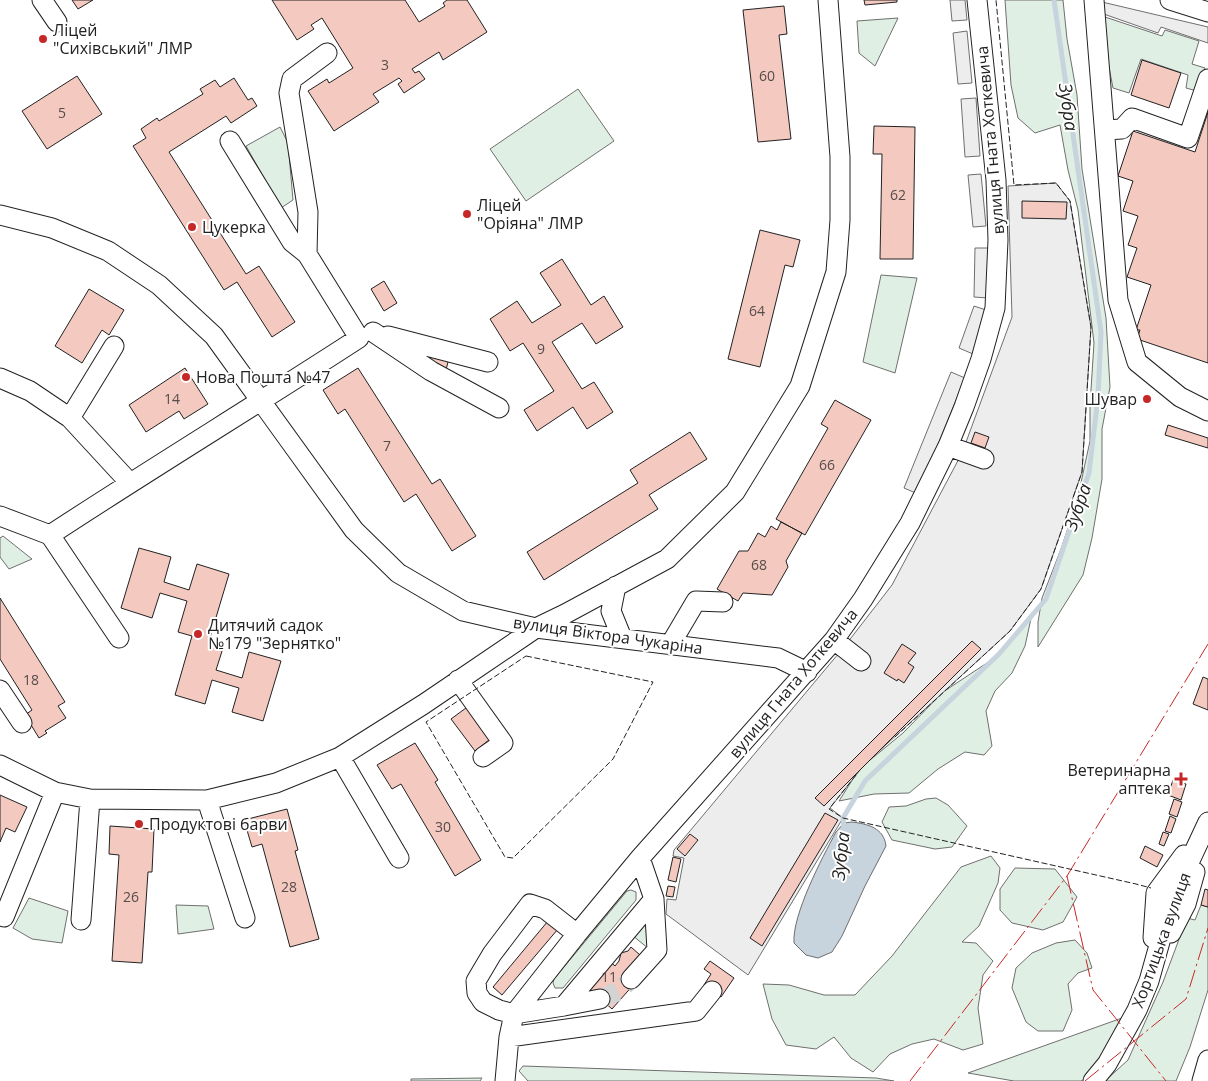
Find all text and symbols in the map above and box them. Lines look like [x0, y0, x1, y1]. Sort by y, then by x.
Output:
place label: Ліцей "Сихівський" ЛМР [53, 19, 193, 59]
marker: Ліцей "Сихівський" ЛМР [37, 33, 49, 45]
street label: вулиця Гната Хоткевича [971, 45, 1009, 235]
house number: 3 [381, 55, 389, 74]
house number: 60 [759, 66, 775, 85]
water label: Зубра [1054, 80, 1084, 133]
house number: 5 [58, 103, 66, 122]
house number: 62 [890, 185, 906, 204]
place label: Ліцей "Оріяна" ЛМР [477, 194, 583, 234]
marker: Ліцей "Оріяна" ЛМР [461, 208, 473, 220]
place label: Цукерка [202, 216, 266, 238]
marker: Цукерка [186, 221, 198, 233]
house number: 64 [749, 301, 765, 320]
house number: 9 [537, 339, 545, 358]
place label: Нова Пошта №47 [196, 366, 330, 388]
marker: Нова Пошта №47 [180, 371, 192, 383]
place label: Шувар [1085, 388, 1137, 410]
house number: 14 [164, 389, 180, 408]
marker: Шувар [1141, 393, 1153, 405]
house number: 7 [383, 436, 391, 455]
house number: 66 [819, 455, 835, 474]
water label: Зубра [1057, 480, 1096, 535]
house number: 68 [751, 555, 767, 574]
street label: вулиця Гната Хоткевича [724, 604, 862, 762]
street label: вулиця Віктора Чукаріна [512, 611, 704, 659]
place label: Дитячий садок №179 "Зернятко" [208, 614, 341, 654]
marker: Дитячий садок №179 "Зернятко" [192, 628, 204, 640]
house number: 18 [23, 670, 39, 689]
place label: Ветеринарна аптека [1067, 759, 1171, 799]
marker: Ветеринарна аптека [1175, 773, 1187, 785]
place label: Продуктові барви [149, 813, 288, 835]
house number: 30 [435, 817, 451, 836]
marker: Продуктові барви [133, 818, 145, 830]
water label: Зубра [825, 831, 854, 882]
street label: Хортицька вулиця [1126, 869, 1196, 1011]
house number: 28 [281, 877, 297, 896]
house number: 26 [123, 887, 139, 906]
house number: 11 [601, 967, 617, 986]

